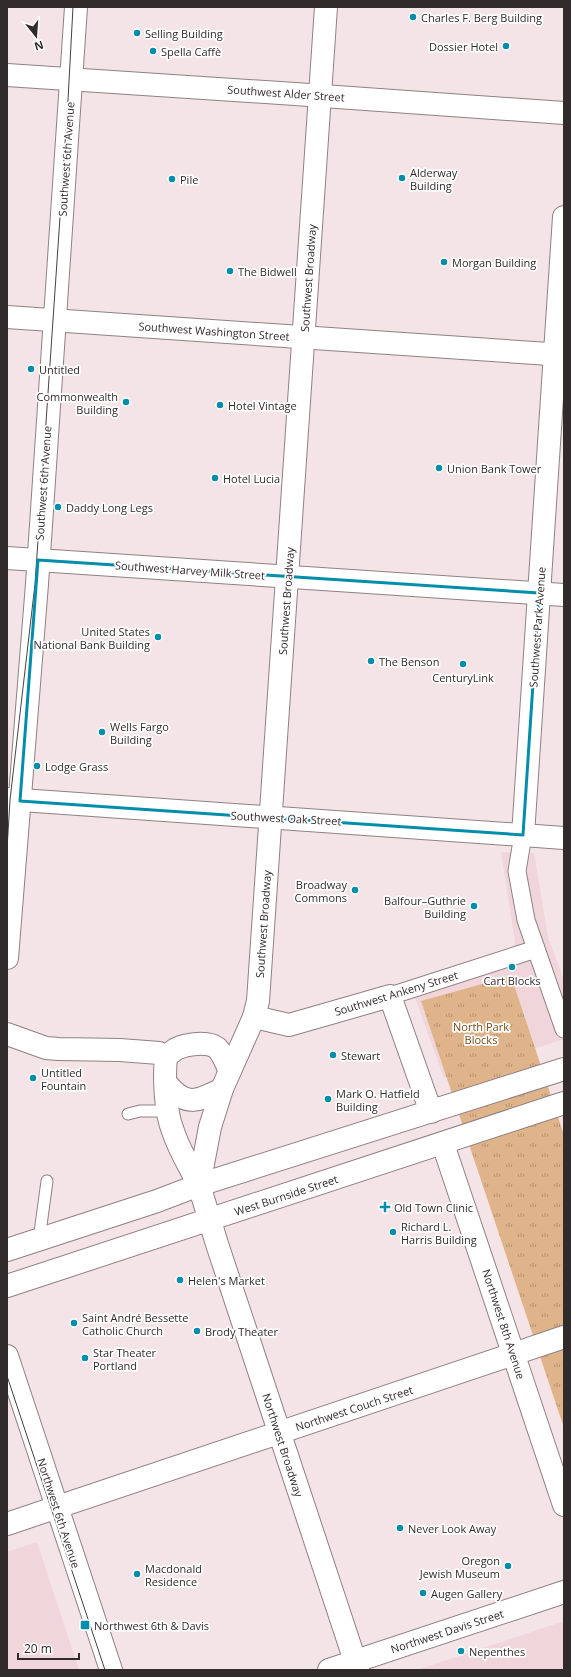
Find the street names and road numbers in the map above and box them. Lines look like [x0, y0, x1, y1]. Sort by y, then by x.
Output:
street label: Southwest Alder Street [227, 81, 345, 105]
street label: Southwest 6th Avenue [55, 101, 77, 217]
street label: Southwest Broadway [297, 223, 319, 332]
street label: Southwest Washington Street [138, 318, 290, 344]
street label: Southwest 6th Avenue [32, 425, 54, 541]
street label: Southwest Broadway [275, 546, 297, 655]
street label: Southwest Harvey Milk Street [114, 557, 266, 583]
street label: Southwest Park Avenue [525, 566, 549, 688]
street label: Southwest Oak Street [230, 808, 342, 828]
street label: Southwest Broadway [252, 869, 274, 978]
street label: Southwest Ankeny Street [332, 967, 460, 1019]
street label: West Burnside Street [232, 1171, 340, 1219]
street label: Northwest 8th Avenue [479, 1267, 529, 1381]
street label: Northwest Couch Street [293, 1382, 415, 1434]
street label: Northwest Broadway [259, 1391, 307, 1499]
street label: Northwest 6th Avenue [34, 1456, 84, 1570]
street label: Northwest Davis Street [389, 1606, 505, 1656]

